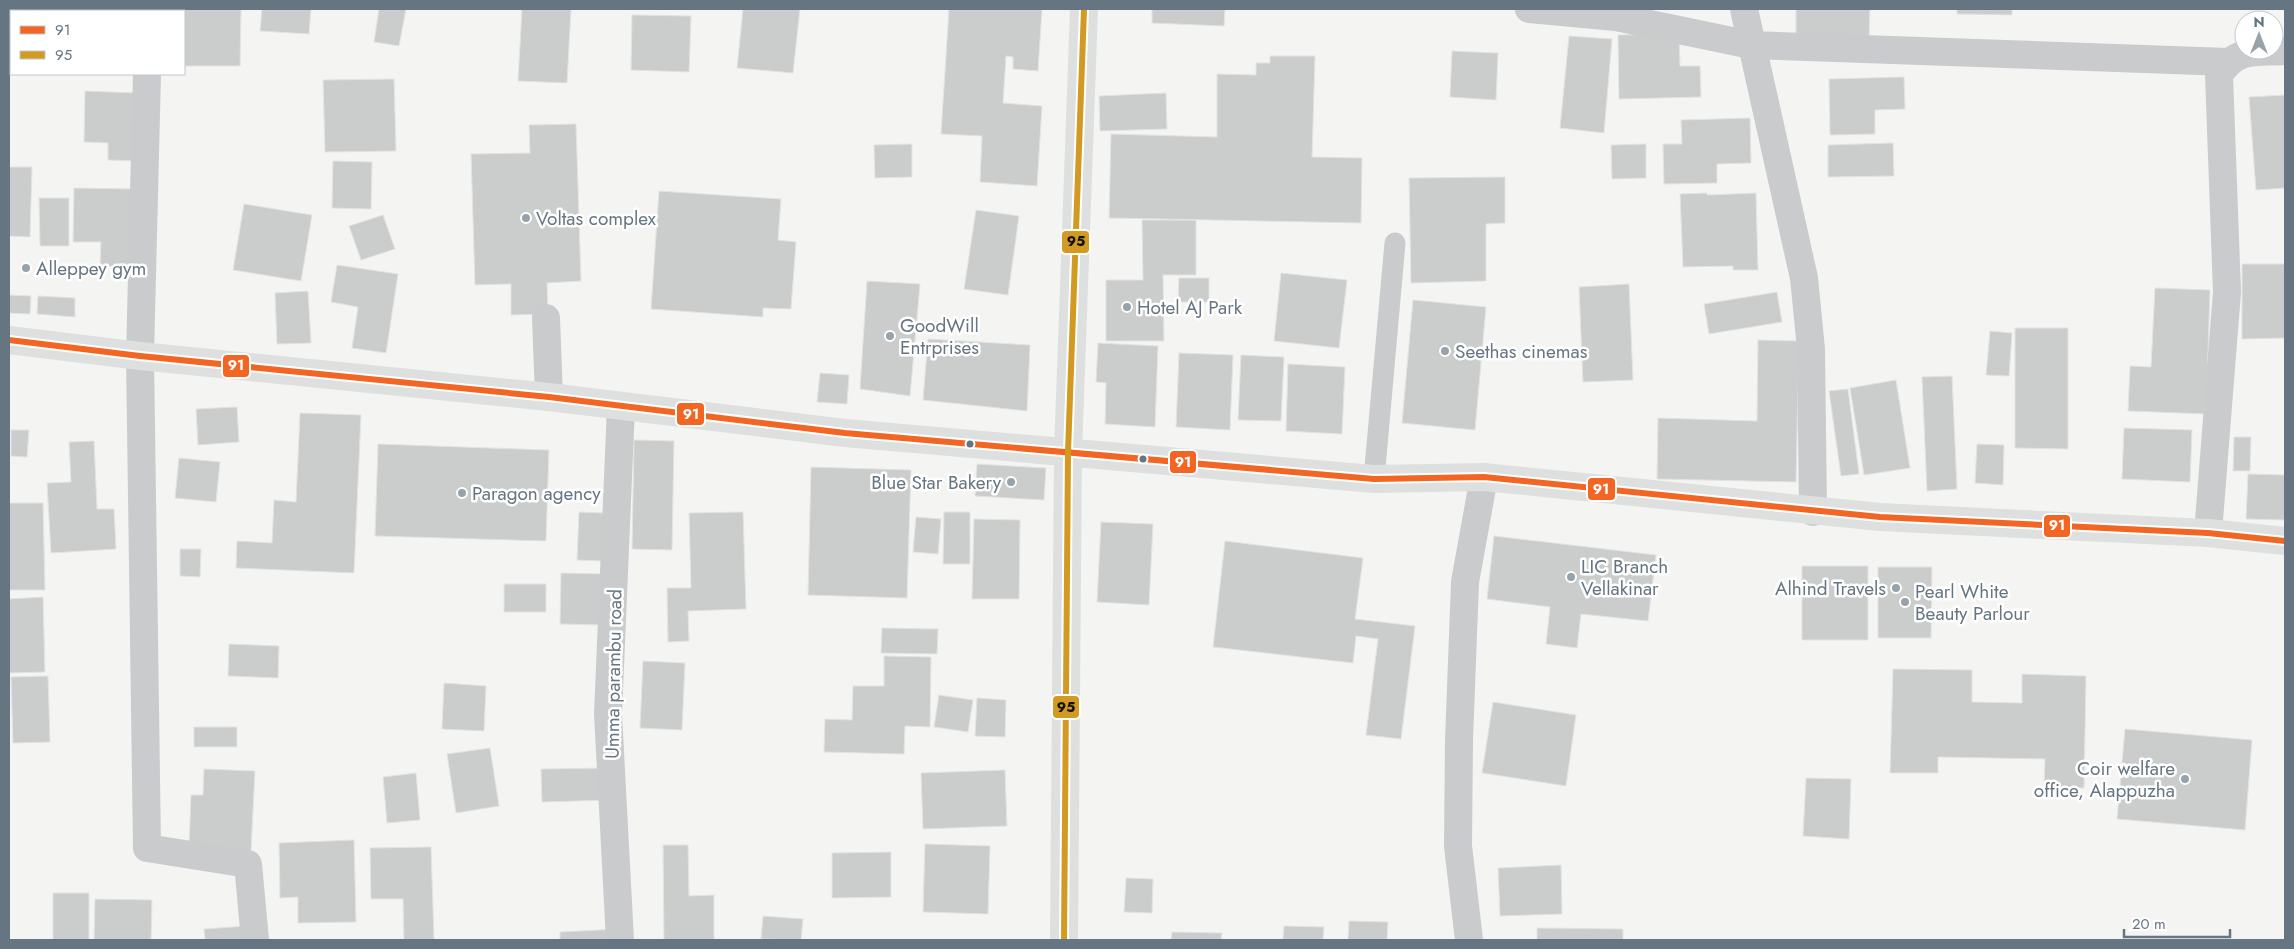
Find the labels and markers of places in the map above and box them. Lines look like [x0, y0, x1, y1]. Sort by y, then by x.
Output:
place label: Voltas complex [536, 205, 656, 232]
marker: Voltas complex [520, 212, 532, 224]
place label: Alleppey gym [36, 255, 146, 282]
marker: Alleppey gym [20, 262, 32, 274]
place label: Hotel AJ Park [1137, 294, 1243, 321]
marker: Hotel AJ Park [1121, 301, 1133, 313]
place label: GoodWill Entrprises [900, 312, 979, 361]
marker: GoodWill Entrprises [884, 330, 896, 342]
place label: Seethas cinemas [1455, 338, 1588, 365]
marker: Seethas cinemas [1439, 345, 1451, 357]
unlabelled marker [965, 439, 975, 449]
unlabelled marker [1138, 454, 1148, 464]
place label: Blue Star Bakery [871, 469, 1002, 496]
marker: Blue Star Bakery [1005, 476, 1017, 488]
place label: Paragon agency [472, 480, 601, 507]
marker: Paragon agency [456, 487, 468, 499]
place label: LIC Branch Vellakinar [1581, 553, 1668, 602]
marker: LIC Branch Vellakinar [1565, 571, 1577, 583]
place label: Alhind Travels [1775, 575, 1886, 602]
place label: Pearl White Beauty Parlour [1915, 578, 2030, 627]
marker: Alhind Travels [1890, 582, 1902, 594]
marker: Pearl White Beauty Parlour [1899, 596, 1911, 608]
place label: Coir welfare office, Alappuzha [2034, 755, 2175, 804]
marker: Coir welfare office, Alappuzha [2179, 773, 2191, 785]

